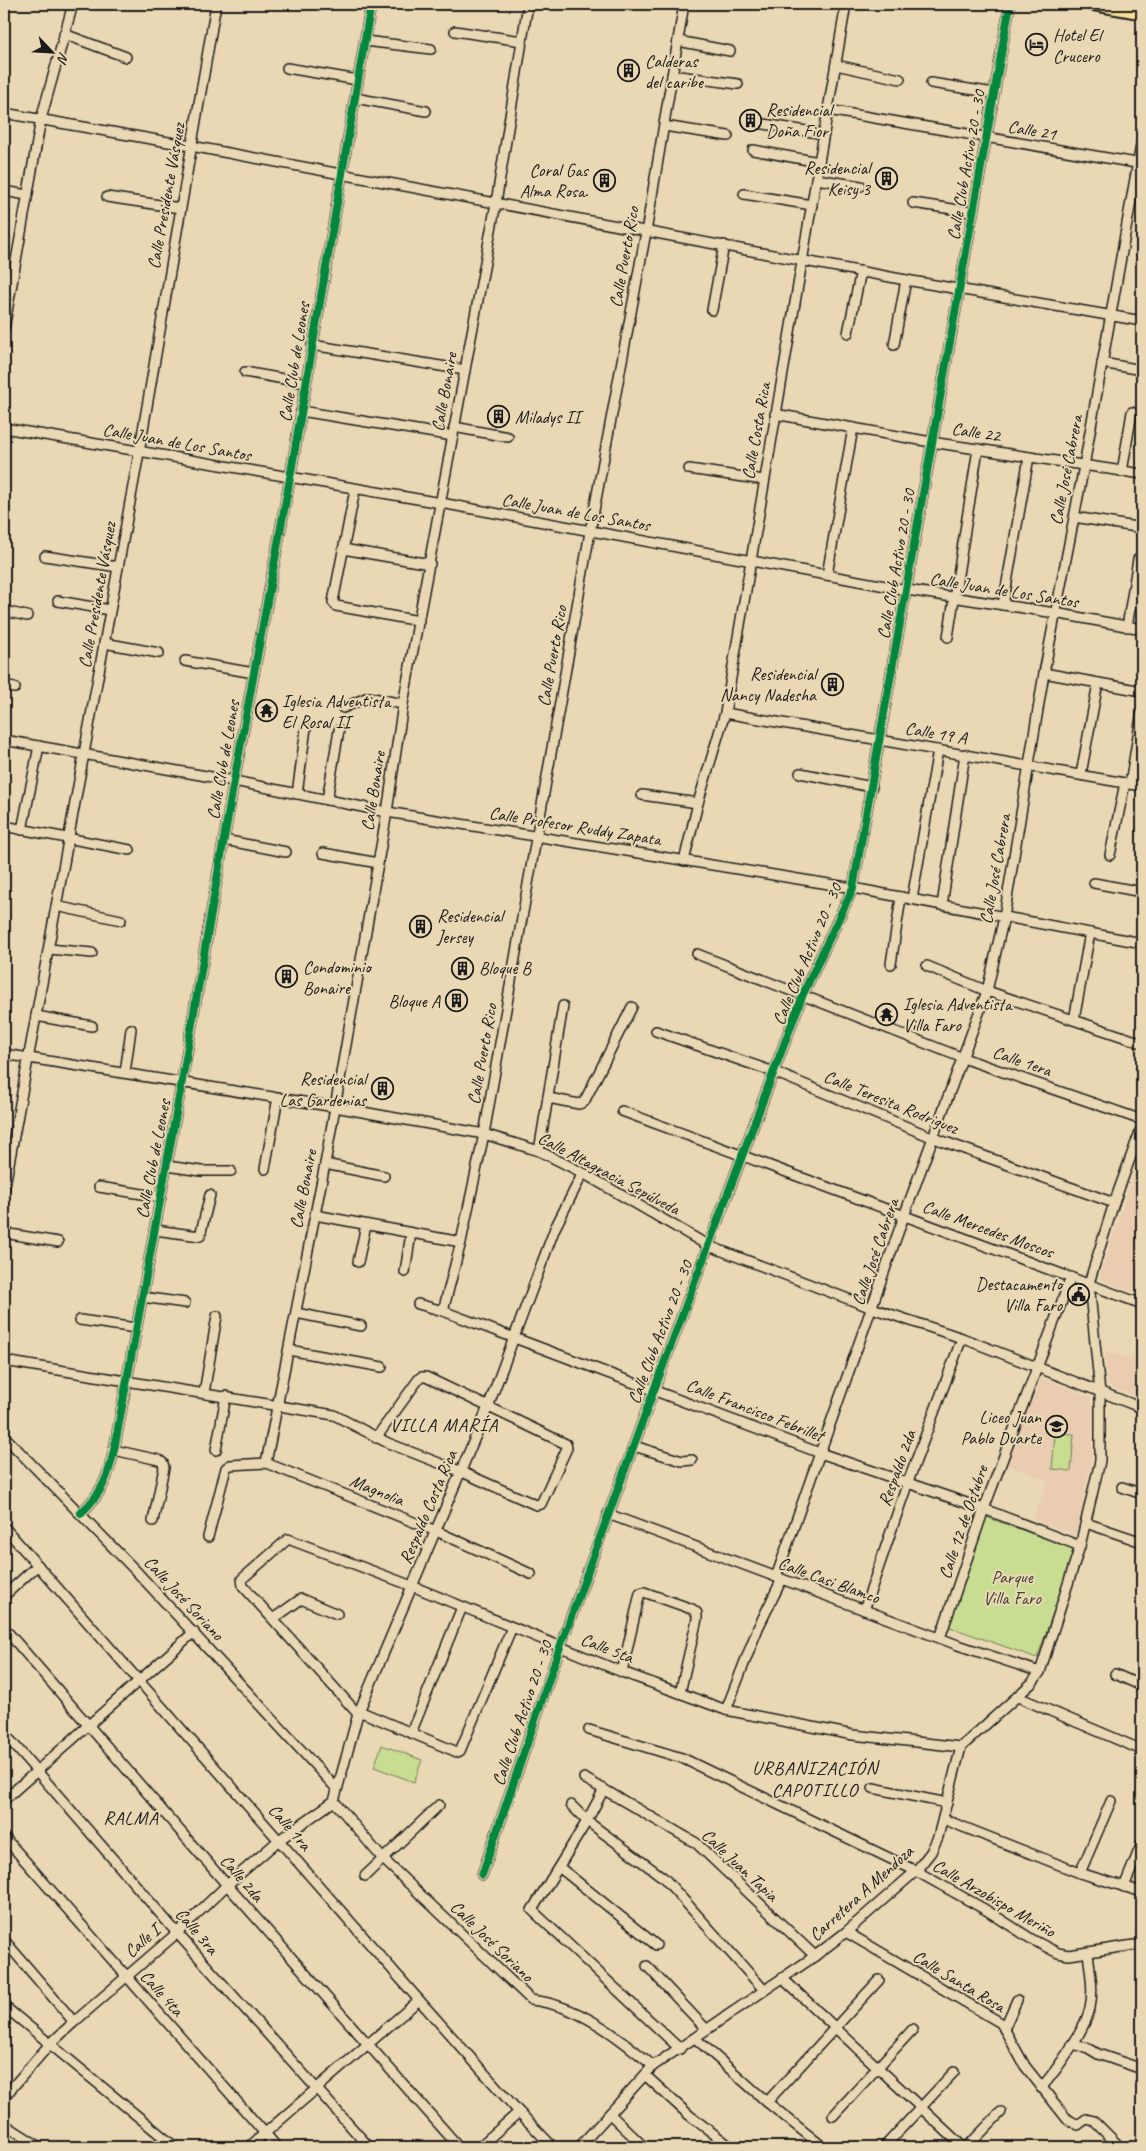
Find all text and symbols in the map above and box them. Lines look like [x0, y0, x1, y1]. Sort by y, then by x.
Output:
place label: Hotel El Crucero [1053, 24, 1104, 67]
north arrow [28, 28, 78, 78]
hotel icon: Hotel El Crucero [1025, 33, 1049, 57]
text: N [53, 50, 73, 67]
place label: Calderas del caribe [645, 50, 704, 93]
building icon: Calderas del caribe [617, 59, 641, 83]
street label: Calle Club Activo 20 - 30 [942, 87, 990, 242]
place label: Residencial Doña Fior [766, 99, 835, 142]
building icon: Residencial Doña Fior [738, 108, 762, 132]
street label: Calle 21 [1006, 115, 1059, 145]
street label: Calle Presidente Vásquez [142, 120, 190, 271]
place label: Residencial Keisy 3 [804, 157, 873, 200]
place label: Coral Gas Alma Rosa. [520, 159, 590, 202]
building icon: Residencial Keisy 3 [874, 166, 898, 190]
building icon: Coral Gas Alma Rosa. [592, 168, 616, 192]
street label: Calle Puerto Rico [604, 203, 644, 309]
street label: Calle Club de Leones [274, 299, 315, 423]
street label: Calle Bonaire [426, 350, 462, 433]
street label: Calle Costa Rica [737, 379, 776, 481]
building icon: Miladys II [487, 405, 511, 429]
place label: Miladys II [515, 406, 584, 428]
street label: Calle José Cabrera [1045, 412, 1088, 527]
street label: Calle 22 [950, 417, 1004, 447]
street label: Calle Juan de Los Santos [101, 418, 255, 466]
street label: Calle Club Activo 20 - 30 [872, 486, 920, 641]
street label: Calle Juan de Los Santos [500, 488, 654, 536]
street label: Calle Presidente Vásquez [73, 519, 121, 670]
street label: Calle Juan de Los Santos [928, 567, 1082, 613]
street label: Calle Puerto Rico [532, 602, 572, 708]
place label: Residencial Nancy Nadesha [720, 663, 819, 706]
building icon: Residencial Nancy Nadesha [820, 672, 844, 696]
place label: Iglesia Adventista El Rosal II [282, 690, 392, 733]
street label: Calle Club de Leones [202, 697, 245, 821]
temple icon: Iglesia Adventista El Rosal II [254, 699, 278, 723]
street label: Calle 19 A [903, 717, 970, 749]
street label: Calle Bonaire [356, 749, 390, 832]
street label: Calle Profesor Ruddy Zapata [488, 802, 664, 851]
street label: Calle José Cabrera [975, 811, 1016, 926]
street label: Calle Club Activo 20 - 30 [767, 878, 848, 1028]
place label: Residencial Jersey [436, 905, 506, 948]
building icon: Residencial Jersey [409, 914, 433, 938]
place label: Condominio Bonaire [303, 956, 372, 999]
building icon: Bloque B [451, 956, 475, 980]
place label: Bloque B [479, 957, 533, 979]
building icon: Condominio Bonaire [275, 965, 299, 989]
building icon: Bloque A [444, 989, 468, 1013]
place label: Bloque A [388, 990, 441, 1012]
place label: Iglesia Adventista Villa Faro [903, 993, 1013, 1036]
street label: Calle Puerto Rico [462, 1000, 502, 1106]
temple icon: Iglesia Adventista Villa Faro [875, 1002, 899, 1026]
street label: Calle 1era [990, 1041, 1056, 1082]
street label: Calle Teresita Rodriguez [821, 1065, 963, 1139]
place label: Residencial Las Gardenias [280, 1068, 369, 1111]
building icon: Residencial Las Gardenias [370, 1077, 394, 1101]
street label: Calle Club de Leones [131, 1096, 176, 1220]
street label: Calle Altagracia Sepúlveda [534, 1126, 685, 1220]
street label: Calle Bonaire [285, 1147, 322, 1230]
street label: Calle José Cabrera [846, 1194, 904, 1308]
street label: Calle Mercedes Moscos [919, 1195, 1058, 1264]
street label: Calle Club Activo 20 - 30 [623, 1255, 698, 1407]
place label: Destacamento Villa Faro [976, 1273, 1064, 1316]
public building icon: Destacamento Villa Faro [1066, 1282, 1090, 1306]
street label: Calle Francisco Febrillet [683, 1374, 830, 1447]
place label: Liceo Juan Pablo Duarte [961, 1406, 1042, 1449]
district label: VILLA MARÍA [390, 1413, 499, 1437]
school or university icon: Liceo Juan Pablo Duarte [1045, 1415, 1069, 1439]
street label: Respaldo 2da [873, 1426, 921, 1509]
street label: Respaldo Costa Rica [394, 1446, 462, 1567]
street label: Calle 12 de Octubre [933, 1461, 993, 1582]
street label: Magnolia [347, 1469, 408, 1511]
street label: Calle José Soriano [139, 1551, 230, 1646]
street label: Calle Casi Blamco [775, 1552, 884, 1609]
park label: Parque Villa Faro [983, 1566, 1043, 1609]
street label: Calle 5ta [578, 1628, 637, 1668]
street label: Calle Club Activo 20 - 30 [487, 1636, 558, 1788]
district label: URBANIZACIÓN CAPOTILLO [752, 1756, 880, 1802]
street label: Calle 1ra [264, 1799, 317, 1856]
district label: RALMA [103, 1806, 159, 1830]
street label: Calle Juan Tapia [697, 1824, 784, 1907]
street label: Carretera A Mendoza [804, 1840, 919, 1946]
street label: Calle 2da [215, 1850, 269, 1907]
street label: Calle Arzobispo Meriño [929, 1854, 1061, 1943]
street label: Calle José Soriano [446, 1896, 539, 1987]
street label: Calle 3ra [171, 1903, 224, 1960]
street label: Calle I [120, 1917, 167, 1962]
street label: Calle Santa Rosa [909, 1945, 1011, 2018]
street label: Calle 4ta [136, 1965, 189, 2021]

